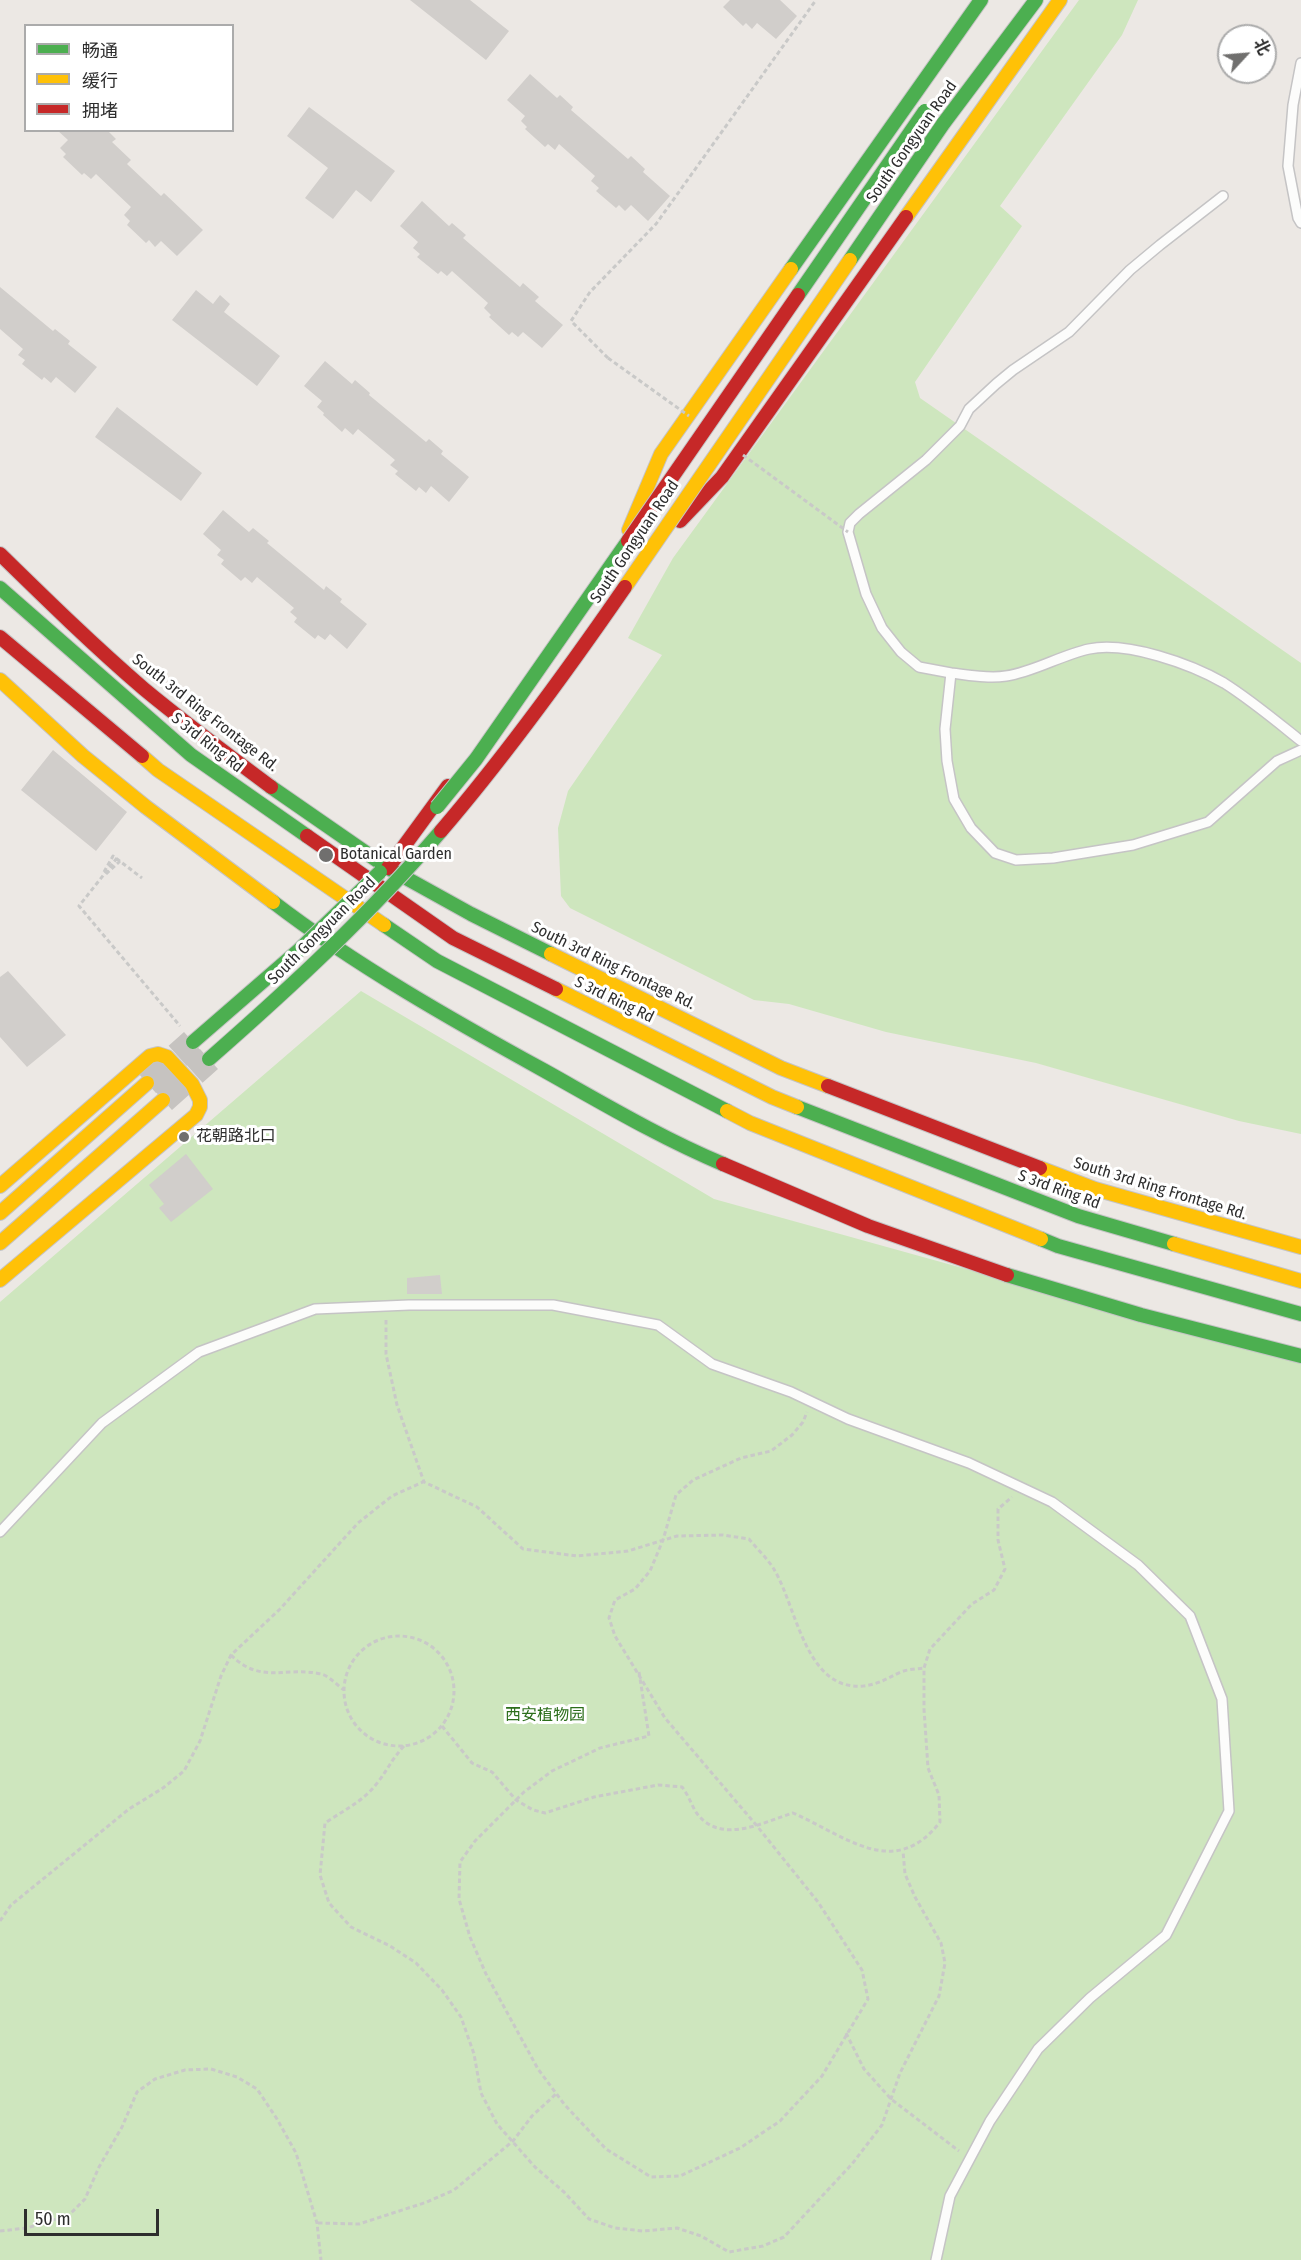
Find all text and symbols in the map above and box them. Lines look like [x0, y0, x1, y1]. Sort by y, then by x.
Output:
legend [24, 24, 234, 132]
north arrow [1217, 24, 1277, 84]
text: 北 [1250, 35, 1274, 58]
text: 畅通 [82, 40, 118, 62]
text: 缓行 [82, 70, 118, 92]
street label: South Gongyuan Road [863, 77, 961, 207]
text: 拥堵 [82, 100, 118, 122]
street label: South Gongyuan Road [587, 477, 683, 607]
street label: South 3rd Ring Frontage Rd. [128, 650, 282, 776]
street label: S 3rd Ring Rd [167, 709, 247, 777]
place label: Botanical Garden [340, 845, 452, 865]
marker: Botanical Garden [317, 846, 335, 864]
street label: South Gongyuan Road [264, 873, 380, 989]
street label: South 3rd Ring Frontage Rd. [528, 918, 698, 1014]
street label: S 3rd Ring Rd [571, 973, 657, 1027]
place label: 花朝路北口 [196, 1127, 276, 1147]
marker: 花朝路北口 [177, 1130, 191, 1144]
street label: South 3rd Ring Frontage Rd. [1071, 1154, 1249, 1224]
street label: S 3rd Ring Rd [1015, 1166, 1103, 1214]
park label: 西安植物园 [505, 1706, 585, 1726]
scale bar [27, 2197, 162, 2235]
text: 50 m [35, 2208, 71, 2230]

